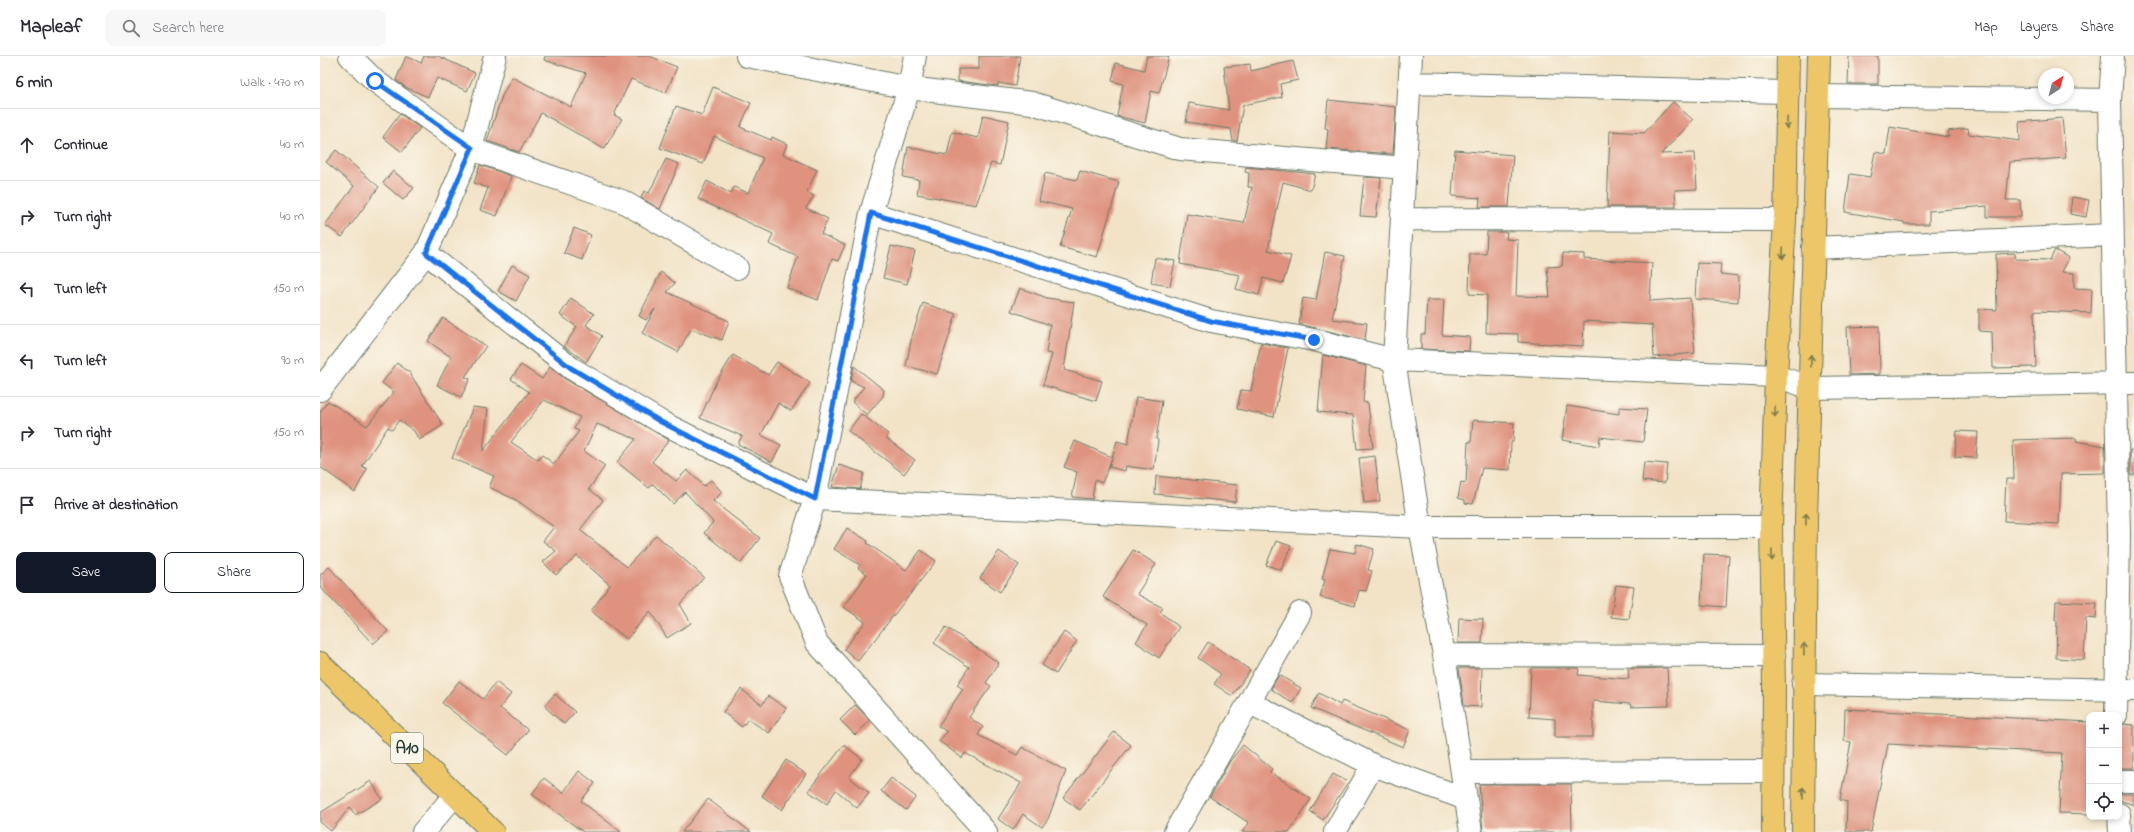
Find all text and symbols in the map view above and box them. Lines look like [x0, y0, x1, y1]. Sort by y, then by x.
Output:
search box [106, 10, 386, 46]
text: Mapleaf [20, 14, 82, 41]
icon: search [120, 17, 142, 39]
text: Search here [152, 17, 224, 39]
text: Map [1974, 17, 1998, 38]
text: Layers [2020, 17, 2058, 38]
text: Share [2080, 17, 2114, 38]
north arrow [2038, 68, 2074, 104]
text: 6 min [16, 70, 52, 95]
route start [366, 72, 384, 90]
text: Walk · 470 m [240, 73, 304, 92]
one-way arrow [1783, 116, 1791, 129]
icon: ahead [16, 134, 38, 156]
text: Continue [54, 134, 108, 156]
text: 40 m [280, 135, 304, 154]
icon: right [16, 206, 38, 228]
text: Turn right [54, 206, 112, 228]
text: 40 m [280, 207, 304, 226]
one-way arrow [1780, 246, 1787, 259]
icon: left [16, 278, 38, 300]
text: Turn left [54, 278, 107, 300]
text: 150 m [273, 279, 304, 298]
route end [1305, 331, 1323, 349]
icon: left [16, 350, 38, 372]
text: Turn left [54, 350, 107, 372]
text: 90 m [281, 351, 304, 370]
one-way arrow [1808, 355, 1815, 368]
one-way arrow [1771, 404, 1779, 417]
icon: right [16, 422, 38, 444]
text: Turn right [54, 422, 112, 444]
text: 150 m [273, 423, 304, 442]
icon: arrive [16, 494, 38, 516]
text: Arrive at destination [54, 494, 178, 516]
one-way arrow [1802, 513, 1810, 526]
one-way arrow [1768, 548, 1776, 561]
button: Save [16, 552, 156, 593]
button: Share [164, 552, 304, 593]
one-way arrow [1800, 643, 1808, 656]
map controls [2086, 712, 2122, 820]
button: + [2086, 712, 2122, 748]
road number: A10 [391, 733, 423, 763]
button: − [2086, 748, 2122, 784]
button: locate [2086, 784, 2122, 820]
one-way arrow [1799, 787, 1807, 800]

